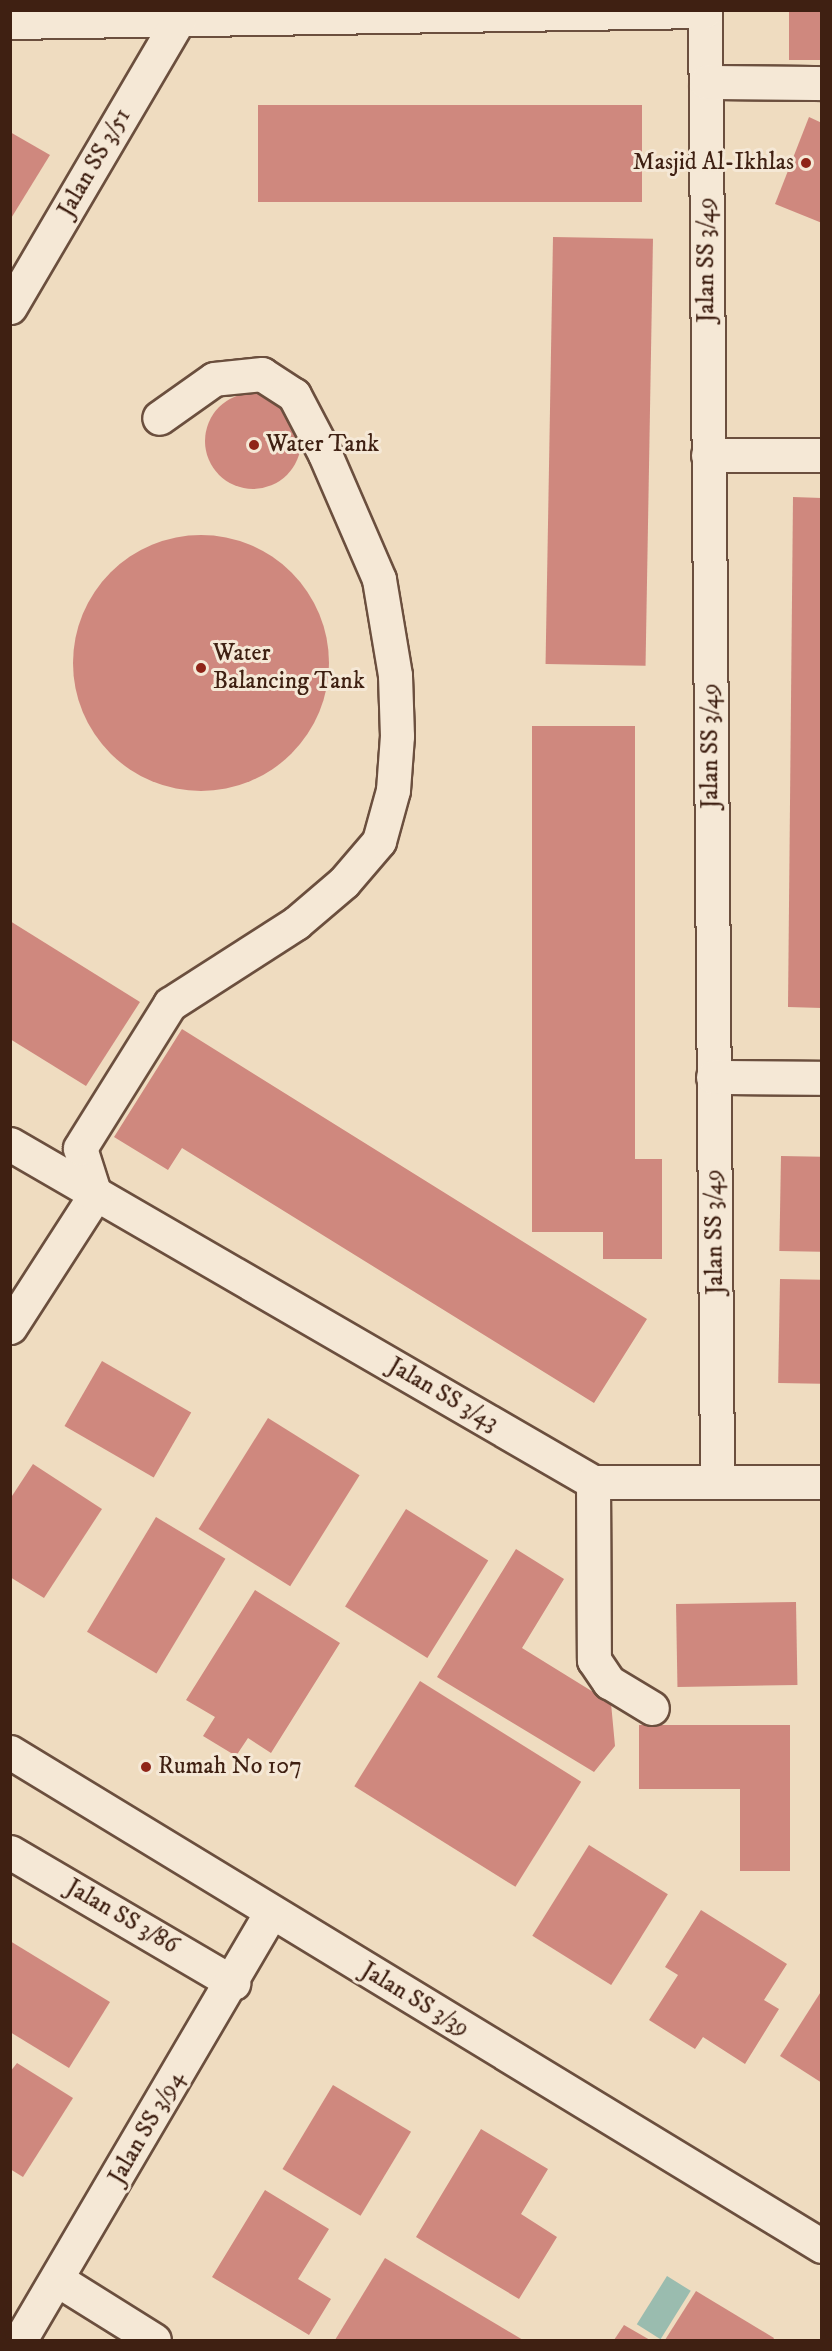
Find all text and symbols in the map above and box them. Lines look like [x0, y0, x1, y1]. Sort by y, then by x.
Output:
street label: Jalan SS 3/51 [52, 103, 138, 223]
place label: Masjid Al-Ikhlas [633, 149, 794, 177]
marker: Masjid Al-Ikhlas [799, 156, 813, 170]
street label: Jalan SS 3/49 [693, 197, 721, 323]
place label: Water Tank [266, 431, 379, 459]
marker: Water Tank [247, 438, 261, 452]
place label: Water Balancing Tank [213, 640, 365, 696]
marker: Water Balancing Tank [194, 661, 208, 675]
street label: Jalan SS 3/49 [697, 683, 725, 809]
street label: Jalan SS 3/49 [700, 1169, 730, 1295]
street label: Jalan SS 3/43 [383, 1352, 503, 1438]
place label: Rumah No 107 [158, 1753, 302, 1781]
marker: Rumah No 107 [139, 1760, 153, 1774]
street label: Jalan SS 3/86 [61, 1873, 183, 1961]
street label: Jalan SS 3/39 [356, 1956, 474, 2044]
street label: Jalan SS 3/94 [103, 2066, 191, 2190]

